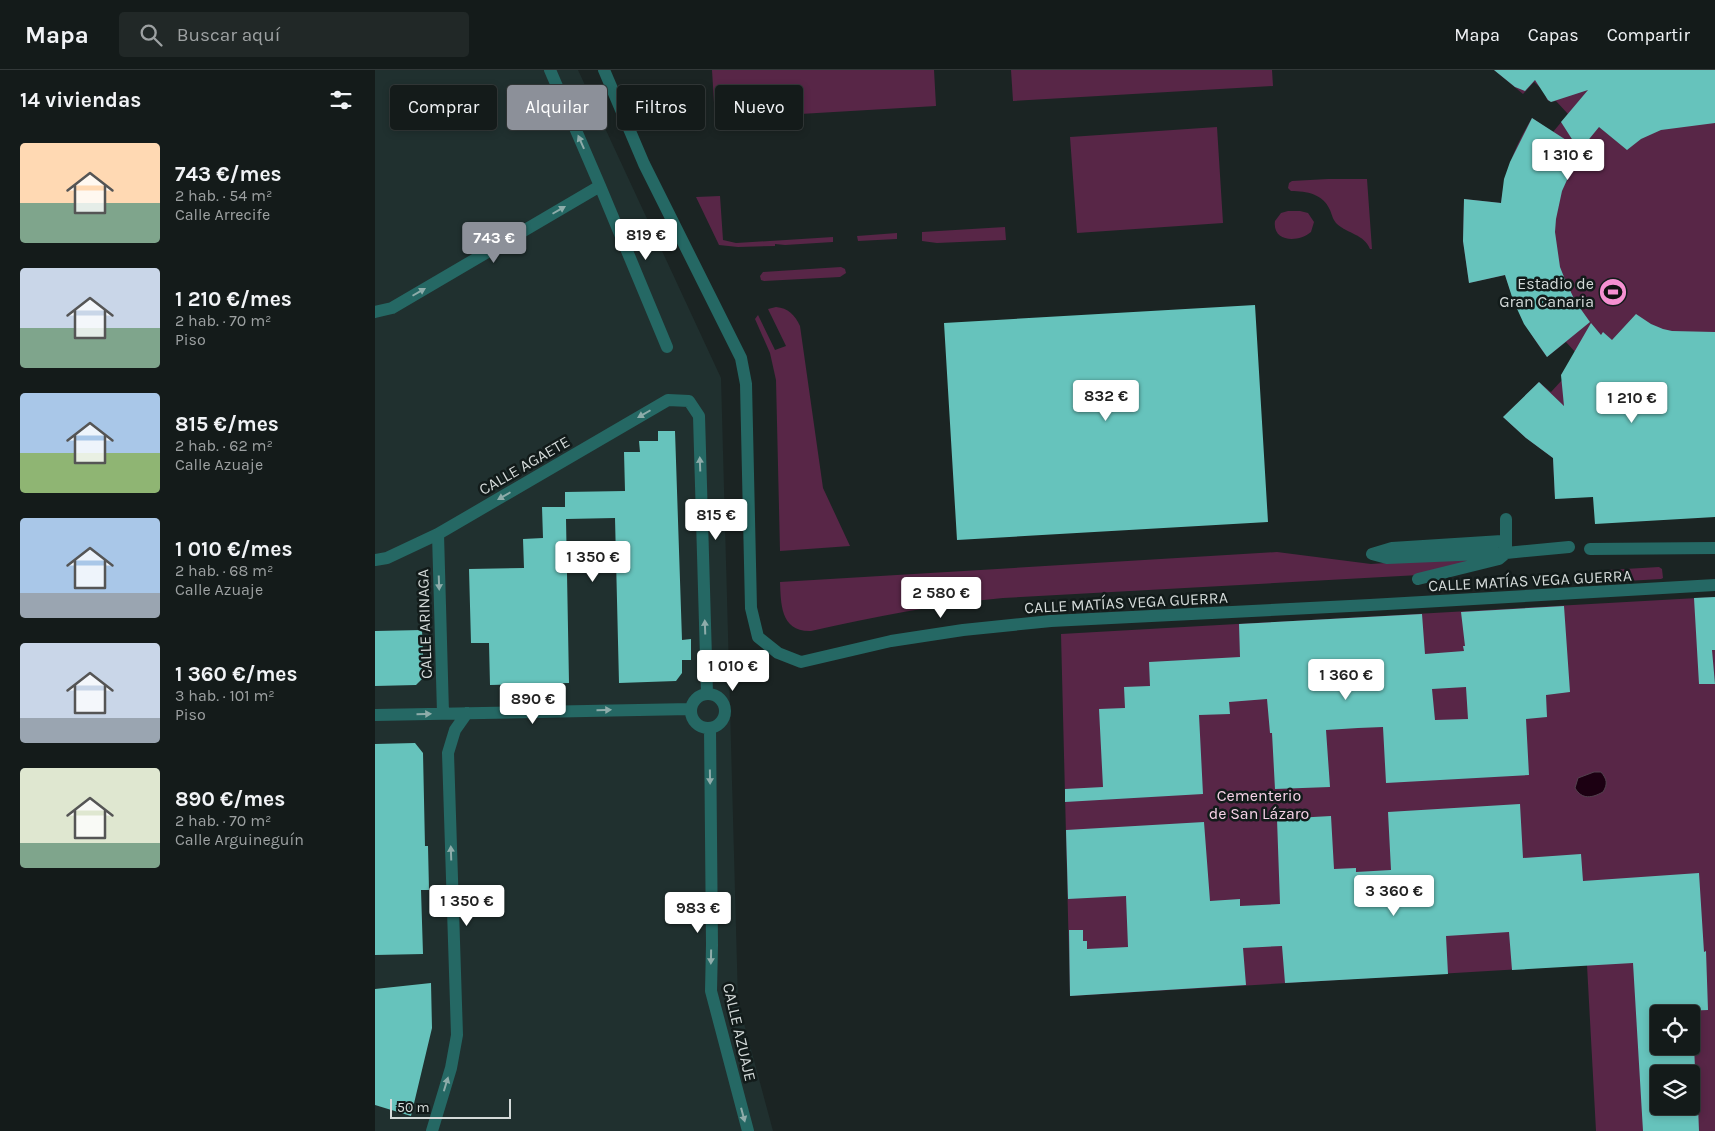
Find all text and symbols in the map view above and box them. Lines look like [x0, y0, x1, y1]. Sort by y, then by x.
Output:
search box [119, 12, 469, 57]
text: Mapa [25, 21, 89, 49]
icon: search [137, 21, 165, 49]
text: Buscar aquí [177, 24, 280, 46]
text: Mapa [1454, 24, 1500, 46]
text: Capas [1528, 24, 1579, 46]
text: Compartir [1607, 24, 1690, 46]
chip: Comprar [390, 85, 497, 130]
chip: Alquilar [507, 85, 607, 130]
chip: Filtros [617, 85, 705, 130]
chip: Nuevo [715, 85, 803, 130]
icon: filters [327, 86, 355, 114]
text: 14 viviendas [20, 88, 141, 112]
one-way arrow [576, 135, 584, 149]
pin: 1 310 € [1522, 138, 1614, 181]
text: 1 310 € [1543, 145, 1593, 164]
text: 743 €/mes [175, 162, 282, 186]
icon: home [60, 163, 120, 223]
text: 2 hab. · 54 m² [175, 186, 272, 205]
text: Calle Arrecife [175, 205, 270, 224]
one-way arrow [552, 206, 567, 214]
pin: 819 € [611, 218, 681, 261]
pin: 743 € [459, 222, 529, 264]
text: 819 € [626, 225, 666, 244]
text: 743 € [473, 228, 515, 247]
place label: Estadio de Gran Canaria [1499, 274, 1594, 311]
sports icon: Estadio de Gran Canaria [1598, 277, 1628, 307]
text: 1 210 €/mes [175, 287, 292, 311]
one-way arrow [412, 287, 425, 296]
icon: home [60, 288, 120, 348]
text: 2 hab. · 70 m² [175, 311, 272, 330]
text: Piso [175, 330, 206, 349]
pin: 832 € [1071, 380, 1141, 422]
pin: 1 210 € [1586, 382, 1678, 424]
text: 832 € [1084, 386, 1128, 405]
text: 1 210 € [1607, 388, 1657, 407]
one-way arrow [637, 410, 652, 418]
text: 815 €/mes [175, 412, 279, 436]
icon: home [60, 413, 120, 473]
street label: CALLE AGAETE [476, 432, 573, 499]
text: 2 hab. · 62 m² [175, 436, 273, 455]
text: Calle Azuaje [175, 455, 263, 474]
one-way arrow [696, 456, 704, 472]
one-way arrow [497, 491, 510, 500]
pin: 815 € [681, 498, 751, 541]
text: 815 € [696, 505, 736, 524]
text: 1 010 €/mes [175, 537, 293, 561]
icon: home [60, 538, 120, 598]
pin: 1 350 € [547, 540, 639, 583]
text: 1 350 € [566, 547, 620, 566]
text: 2 hab. · 68 m² [175, 561, 274, 580]
street label: CALLE MATÍAS VEGA GUERRA [1428, 566, 1632, 595]
street label: CALLE ARINAGA [413, 569, 436, 679]
one-way arrow [436, 575, 444, 591]
pin: 2 580 € [895, 576, 987, 619]
text: Calle Azuaje [175, 580, 263, 599]
text: 2 580 € [912, 583, 970, 602]
street label: CALLE MATÍAS VEGA GUERRA [1024, 588, 1228, 617]
one-way arrow [701, 619, 709, 635]
pin: 1 010 € [687, 650, 779, 692]
text: 1 010 € [708, 656, 758, 675]
pin: 1 360 € [1300, 658, 1392, 701]
text: 1 360 €/mes [175, 662, 298, 686]
icon: home [60, 663, 120, 723]
text: 1 360 € [1319, 665, 1373, 684]
pin: 890 € [498, 682, 568, 725]
text: 3 hab. · 101 m² [175, 686, 275, 705]
text: 890 € [511, 689, 555, 708]
text: Piso [175, 705, 206, 724]
one-way arrow [596, 706, 612, 714]
one-way arrow [416, 709, 432, 717]
one-way arrow [706, 769, 714, 785]
park label: Cementerio de San Lázaro [1209, 786, 1309, 823]
text: 890 €/mes [175, 787, 285, 811]
icon: home [60, 788, 120, 848]
text: 2 hab. · 70 m² [175, 811, 272, 830]
text: Calle Arguineguín [175, 830, 304, 849]
one-way arrow [447, 845, 455, 861]
pin: 3 360 € [1348, 874, 1440, 917]
text: 3 360 € [1365, 881, 1423, 900]
pin: 1 350 € [421, 884, 513, 927]
text: 1 350 € [440, 891, 494, 910]
pin: 983 € [663, 892, 733, 934]
text: 983 € [676, 898, 720, 917]
one-way arrow [707, 949, 715, 965]
street label: CALLE AZUAJE [719, 981, 760, 1083]
map controls [1650, 1005, 1700, 1115]
button: locate [1650, 1005, 1700, 1055]
button: layers [1650, 1065, 1700, 1115]
one-way arrow [443, 1077, 451, 1092]
scale bar [390, 1096, 511, 1119]
text: 50 m [397, 1099, 430, 1116]
one-way arrow [740, 1108, 748, 1123]

